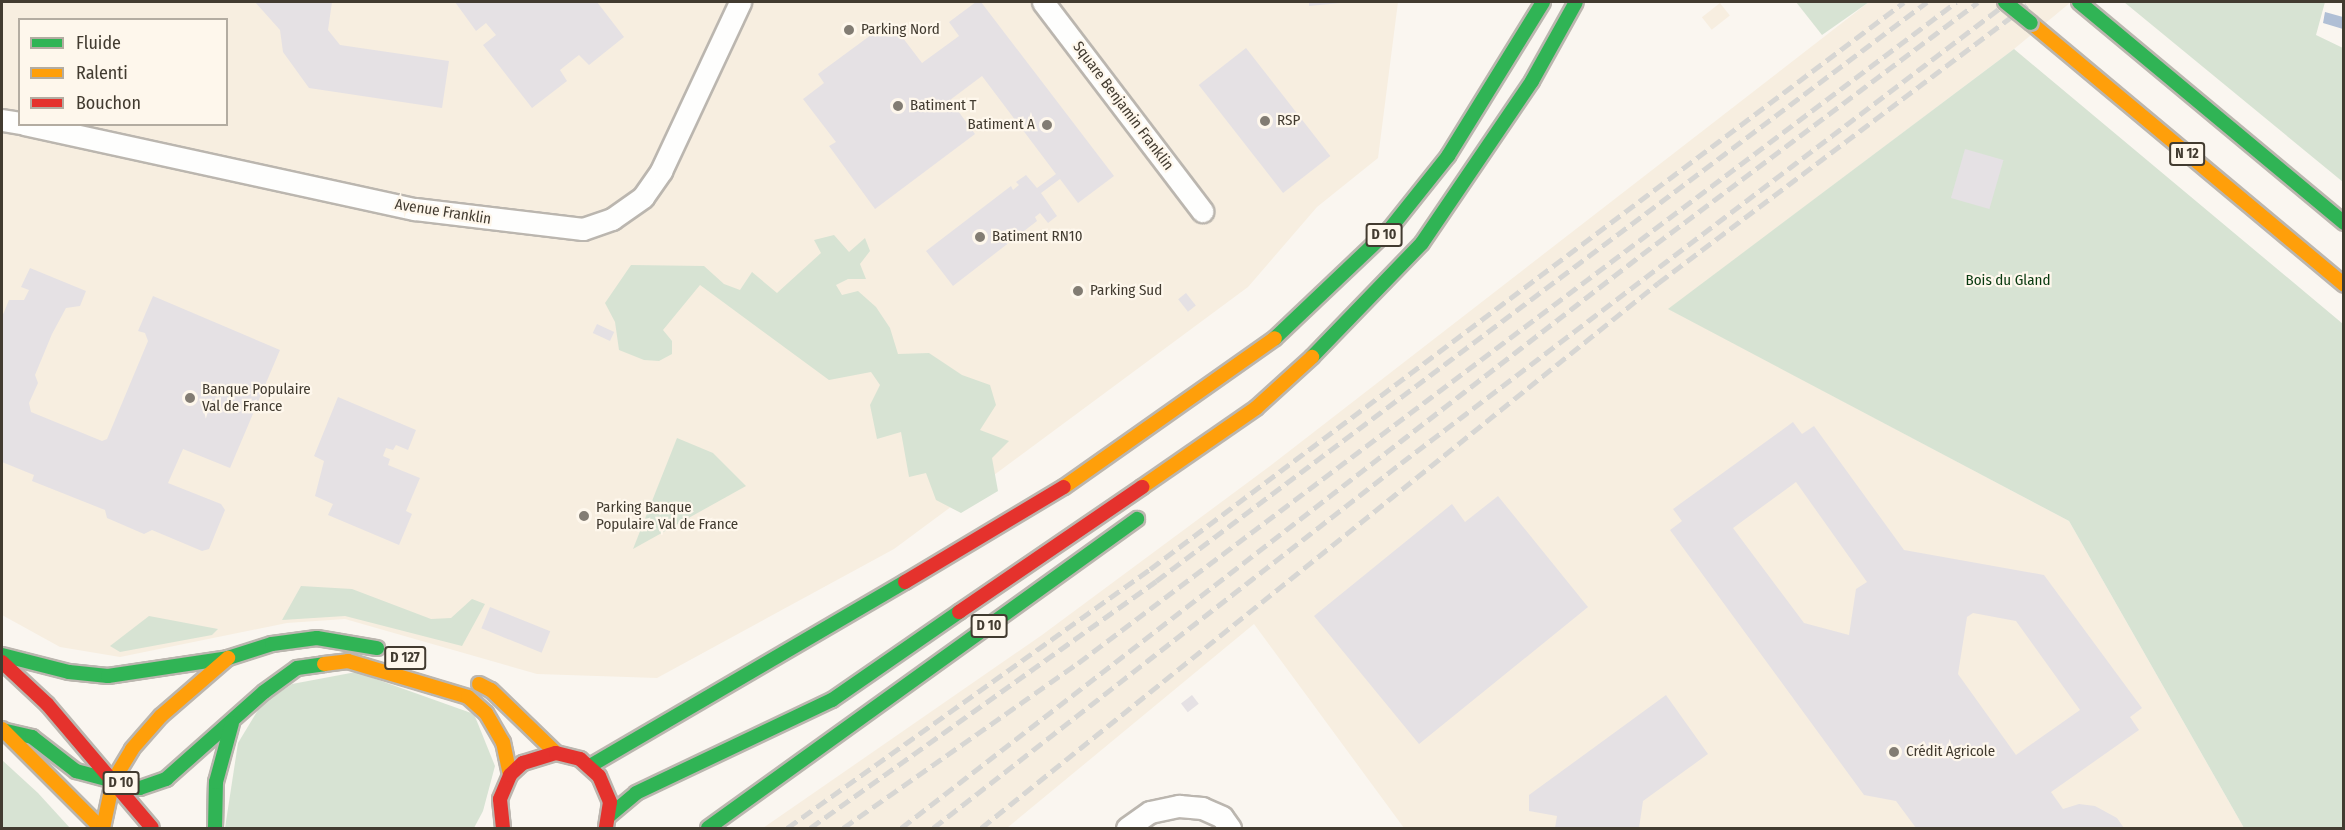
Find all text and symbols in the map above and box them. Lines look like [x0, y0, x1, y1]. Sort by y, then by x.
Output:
legend [18, 18, 228, 126]
place label: Parking Nord [861, 21, 940, 39]
marker: Parking Nord [842, 23, 856, 37]
text: Fluide [76, 32, 121, 54]
street label: Square Benjamin Franklin [1069, 38, 1177, 174]
text: Ralenti [76, 62, 128, 84]
text: Bouchon [76, 92, 141, 114]
place label: Batiment T [910, 97, 976, 115]
marker: Batiment T [891, 99, 905, 113]
place label: RSP [1277, 112, 1300, 130]
marker: RSP [1258, 114, 1272, 128]
place label: Batiment A [968, 116, 1035, 134]
marker: Batiment A [1040, 118, 1054, 132]
road number: N 12 [2169, 143, 2205, 165]
street label: Avenue Franklin [394, 195, 492, 229]
road number: D 10 [1364, 224, 1404, 246]
place label: Batiment RN10 [992, 228, 1082, 246]
marker: Batiment RN10 [973, 230, 987, 244]
park label: Bois du Gland [1966, 272, 2050, 290]
place label: Parking Sud [1090, 282, 1162, 300]
marker: Parking Sud [1071, 284, 1085, 298]
place label: Banque Populaire Val de France [202, 380, 311, 415]
marker: Banque Populaire Val de France [183, 391, 197, 405]
place label: Parking Banque Populaire Val de France [596, 498, 738, 533]
marker: Parking Banque Populaire Val de France [577, 509, 591, 523]
road number: D 10 [970, 615, 1008, 637]
road number: D 127 [384, 647, 426, 669]
place label: Crédit Agricole [1906, 743, 1995, 761]
marker: Crédit Agricole [1887, 745, 1901, 759]
road number: D 10 [102, 772, 140, 794]

